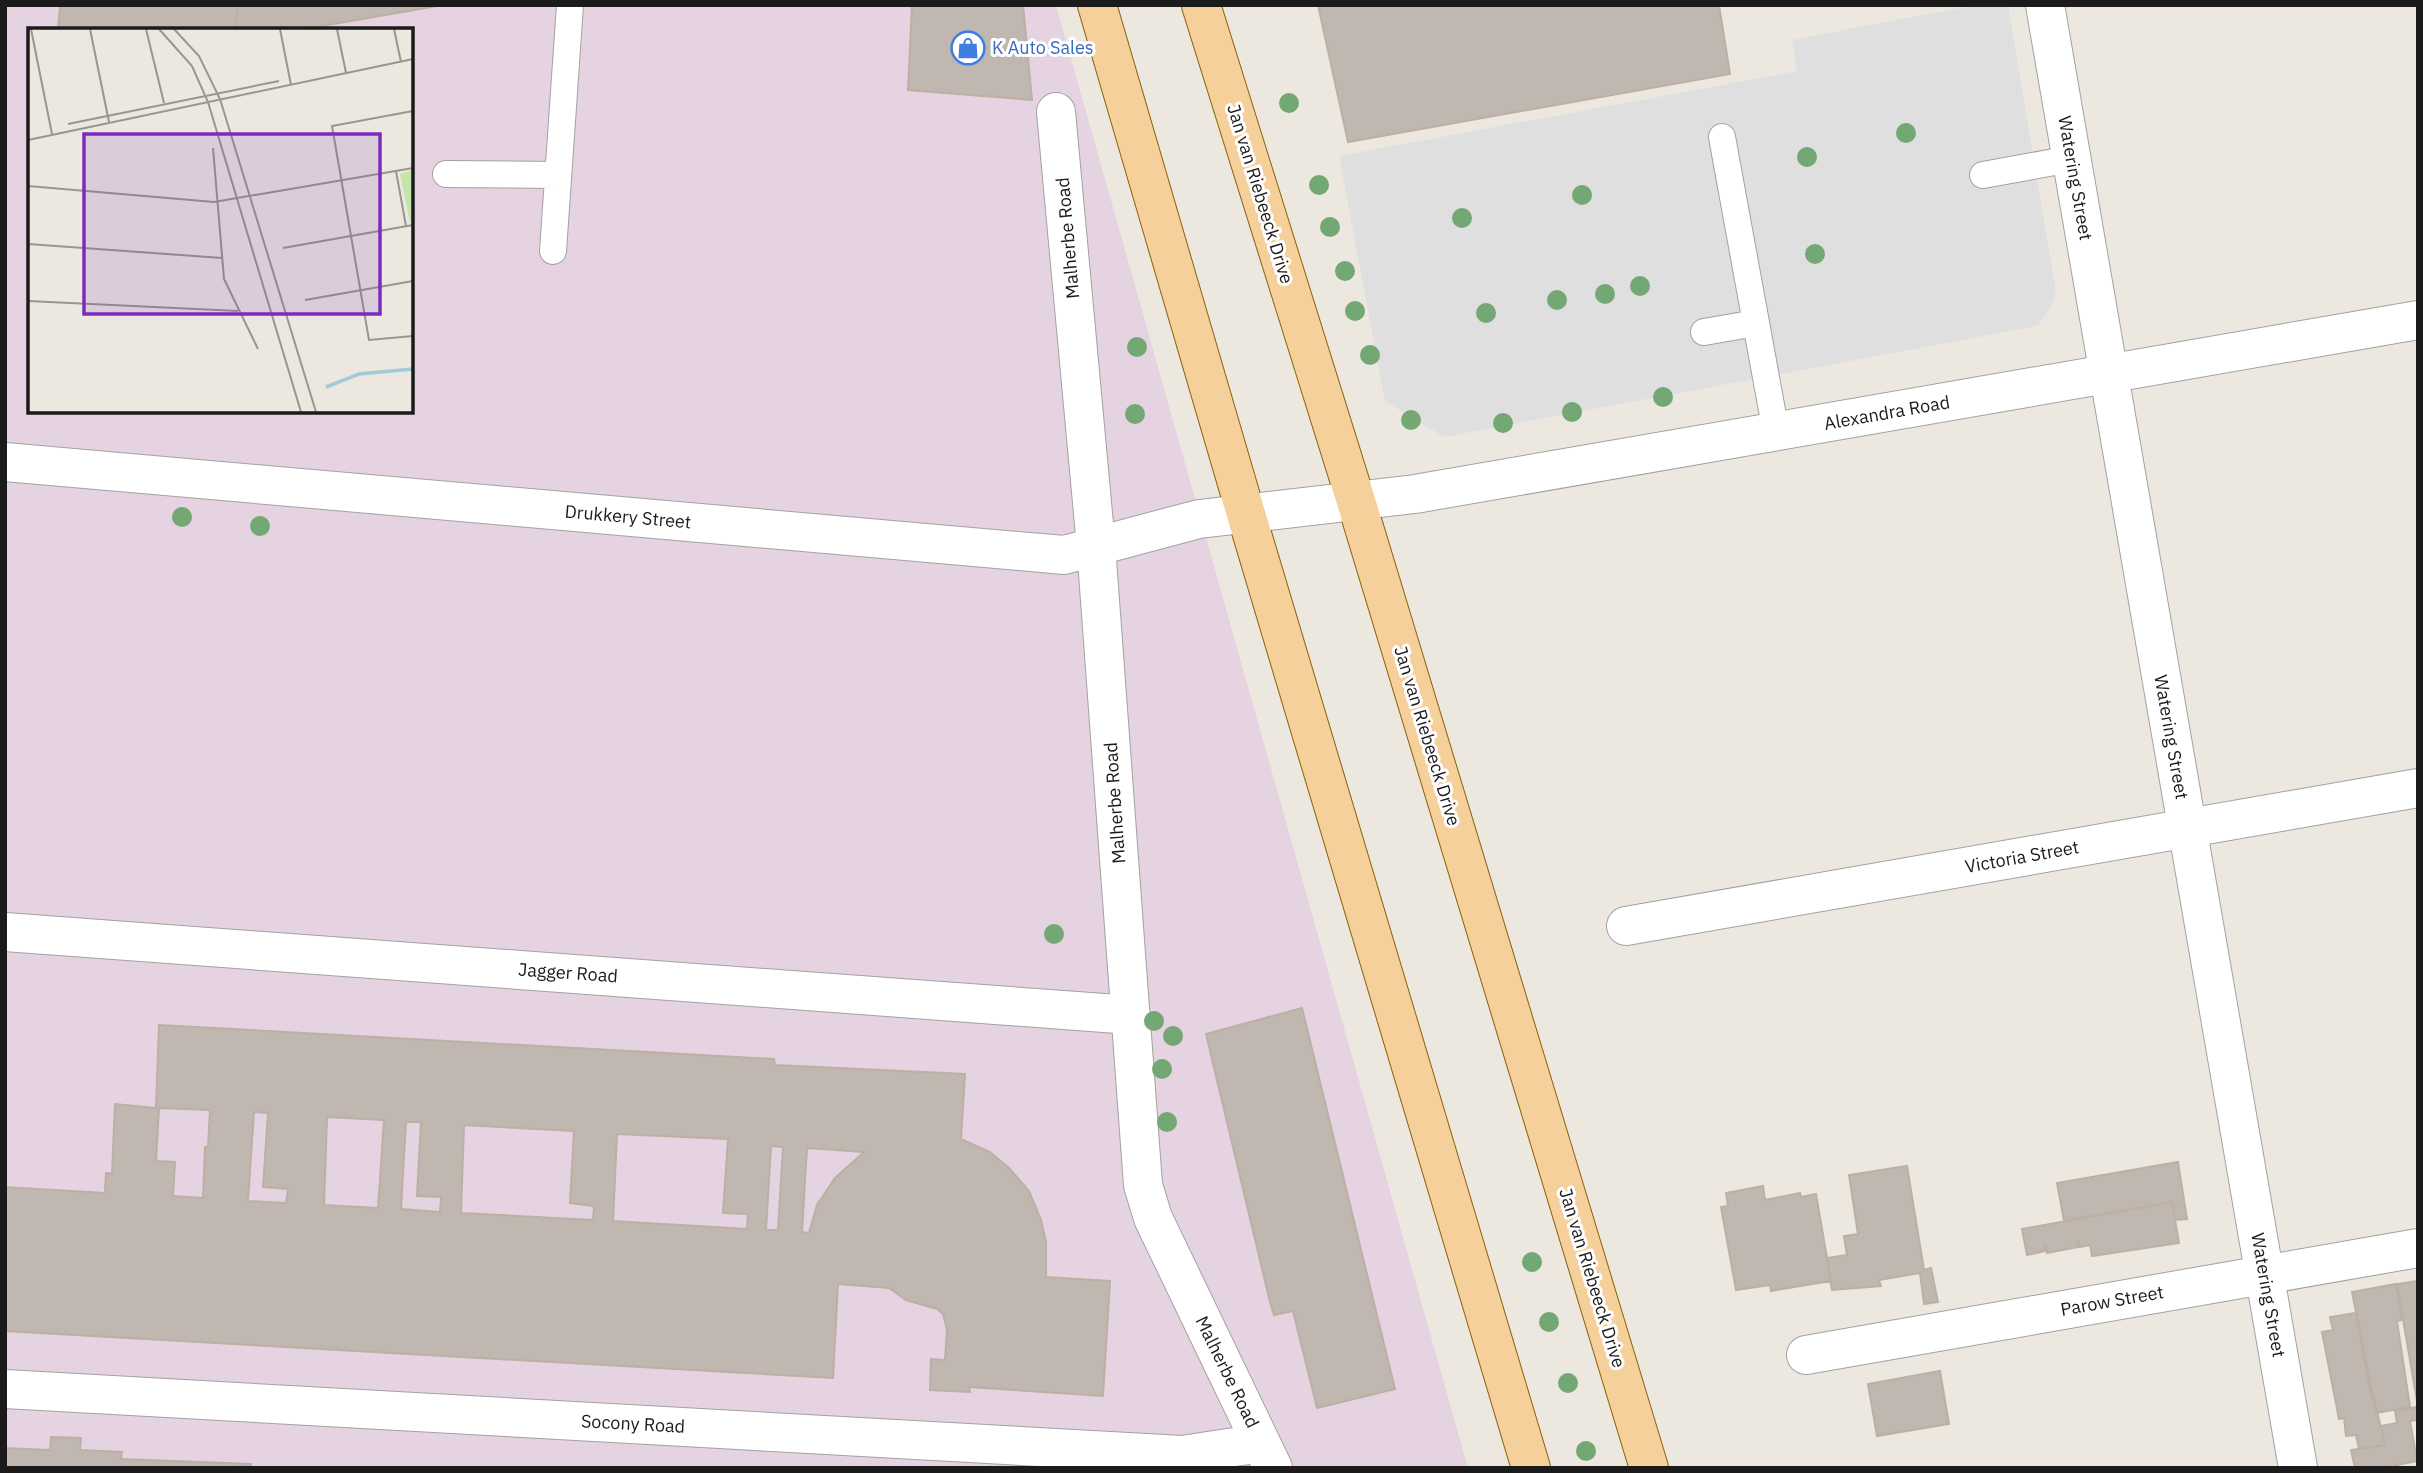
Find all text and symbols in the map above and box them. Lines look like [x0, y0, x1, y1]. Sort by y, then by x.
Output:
inset map [28, 28, 413, 413]
shop icon: K Auto Sales [949, 29, 987, 67]
place label: K Auto Sales [992, 36, 1094, 59]
street label: Jan van Riebeeck Drive [1222, 101, 1299, 287]
street label: Watering Street [2053, 114, 2098, 242]
street label: Malherbe Road [1051, 176, 1084, 300]
street label: Alexandra Road [1822, 390, 1952, 435]
street label: Drukkery Street [564, 500, 692, 533]
street label: Jan van Riebeeck Drive [1389, 643, 1466, 829]
street label: Watering Street [2149, 673, 2194, 801]
street label: Malherbe Road [1099, 741, 1130, 865]
street label: Victoria Street [1963, 835, 2081, 878]
street label: Jagger Road [517, 958, 619, 987]
street label: Jan van Riebeeck Drive [1554, 1185, 1631, 1371]
street label: Watering Street [2246, 1231, 2291, 1359]
street label: Parow Street [2059, 1280, 2165, 1321]
street label: Malherbe Road [1190, 1312, 1264, 1432]
street label: Socony Road [580, 1409, 686, 1438]

